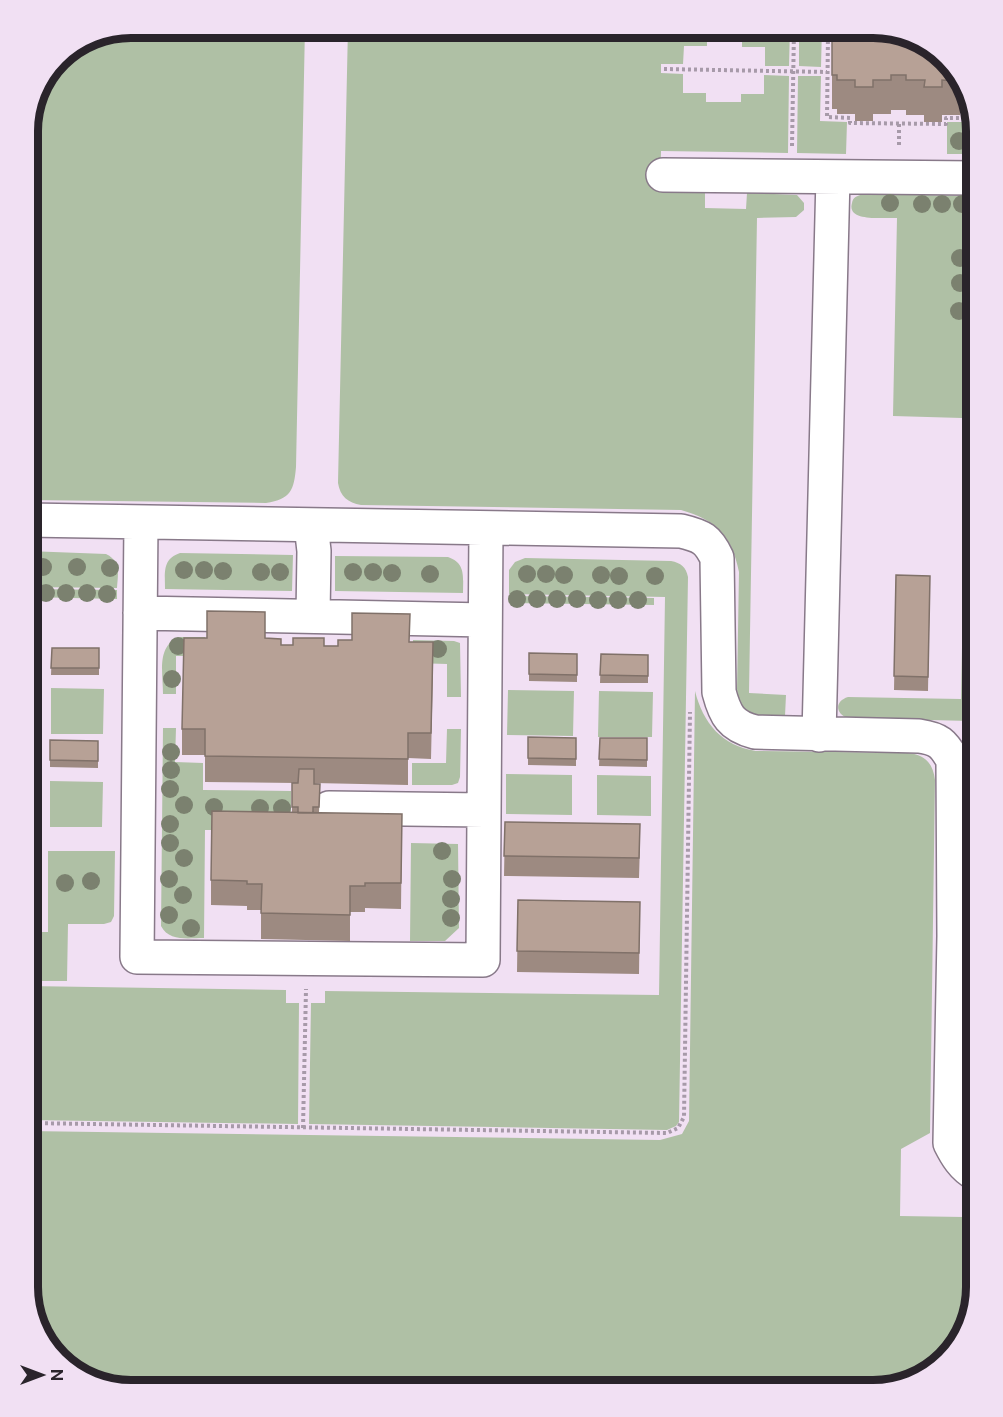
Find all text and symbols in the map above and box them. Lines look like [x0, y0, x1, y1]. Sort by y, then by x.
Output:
north arrow [12, 1345, 72, 1405]
text: N [47, 1369, 66, 1381]

